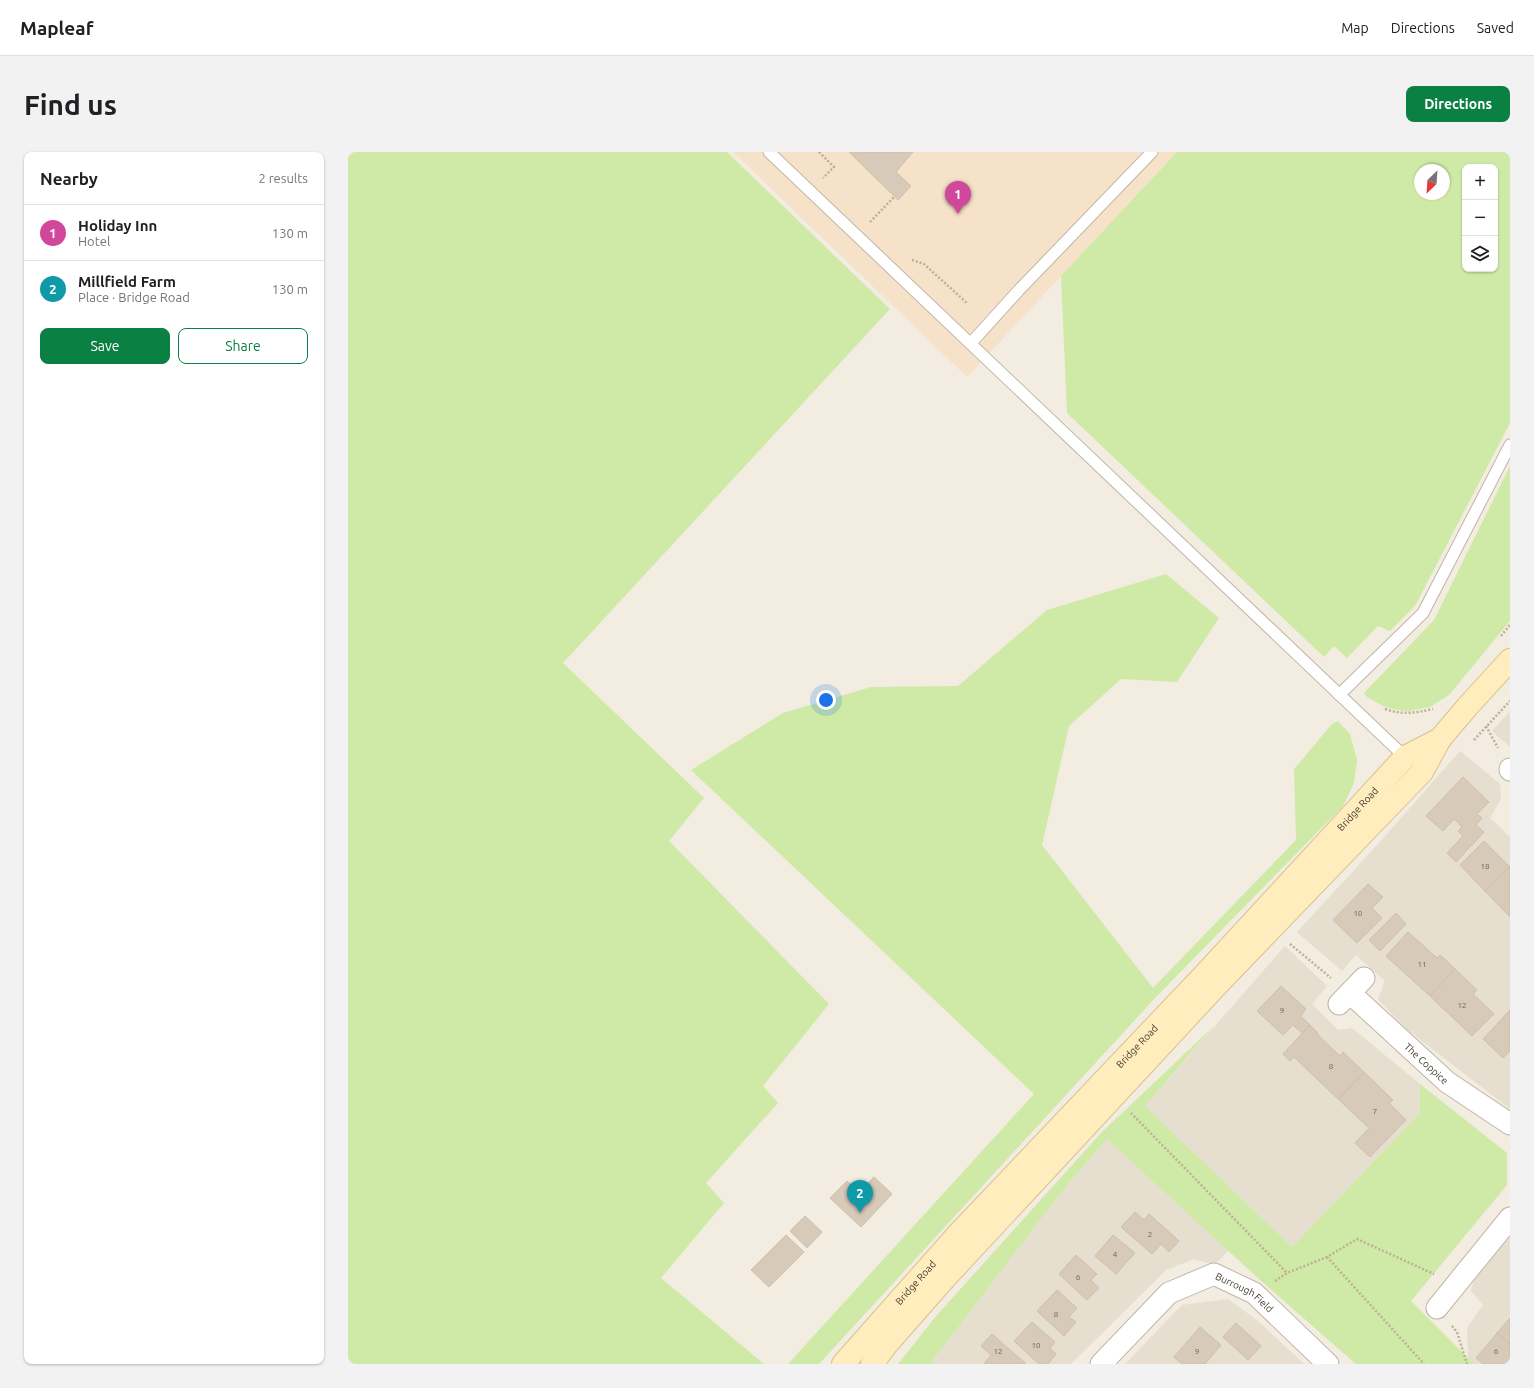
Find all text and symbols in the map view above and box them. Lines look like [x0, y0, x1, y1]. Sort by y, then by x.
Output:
text: Mapleaf [20, 17, 93, 39]
text: Map [1341, 20, 1369, 36]
text: Directions [1391, 20, 1455, 36]
text: Saved [1477, 20, 1514, 36]
button: Directions [1406, 86, 1510, 122]
text: Find us [24, 89, 117, 120]
north arrow [1414, 164, 1450, 200]
map controls [1462, 164, 1498, 272]
button: + [1462, 164, 1498, 200]
text: Nearby [40, 169, 98, 188]
text: 2 results [258, 171, 308, 185]
pin: 1 [945, 181, 971, 214]
button: − [1462, 200, 1498, 236]
text: Holiday Inn [78, 217, 157, 234]
text: 1 [49, 226, 57, 240]
text: 130 m [272, 226, 308, 240]
text: Hotel [78, 234, 110, 248]
button: layers [1462, 236, 1498, 272]
text: Millfield Farm [78, 273, 176, 290]
text: 2 [49, 282, 57, 296]
text: 130 m [272, 282, 308, 296]
text: Place · Bridge Road [78, 290, 190, 304]
button: Save [40, 328, 170, 364]
button: Share [178, 328, 308, 364]
your location [816, 690, 836, 710]
street label: Bridge Road [1335, 785, 1381, 833]
house number: 18 [1480, 862, 1490, 871]
house number: 10 [1353, 909, 1363, 918]
house number: 11 [1417, 960, 1427, 969]
house number: 12 [1457, 1001, 1467, 1010]
house number: 9 [1280, 1006, 1284, 1015]
street label: Bridge Road [1114, 1022, 1160, 1070]
street label: The Coppice [1402, 1041, 1450, 1086]
house number: 8 [1329, 1062, 1334, 1071]
house number: 7 [1373, 1107, 1377, 1116]
pin: 2 [847, 1180, 873, 1213]
house number: 2 [1148, 1230, 1152, 1239]
house number: 4 [1113, 1250, 1118, 1259]
street label: Bridge Road [893, 1258, 938, 1307]
street label: Burrough Field [1214, 1271, 1276, 1315]
house number: 6 [1076, 1273, 1081, 1282]
house number: 8 [1054, 1310, 1059, 1319]
house number: 10 [1031, 1341, 1041, 1350]
house number: 12 [993, 1347, 1003, 1356]
house number: 9 [1195, 1347, 1199, 1356]
house number: 6 [1494, 1347, 1499, 1356]

